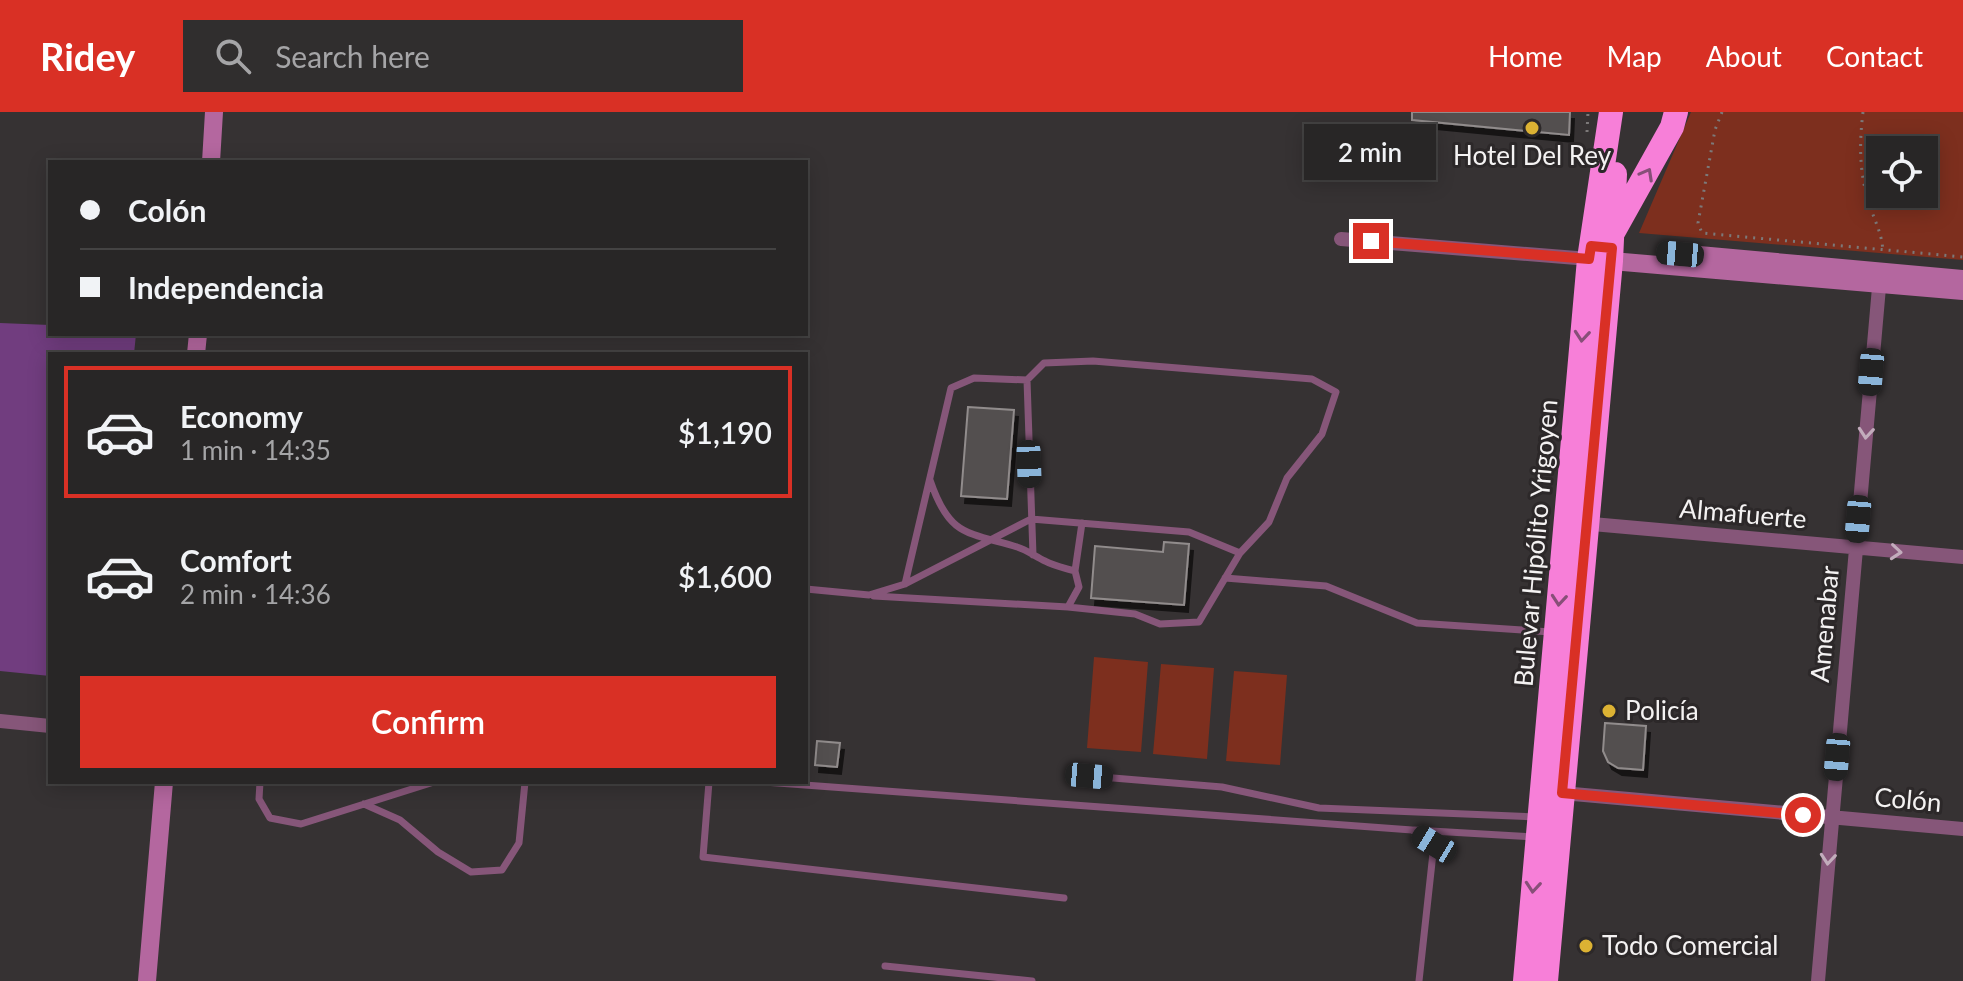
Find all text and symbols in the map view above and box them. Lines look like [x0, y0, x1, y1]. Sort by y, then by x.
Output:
search box [183, 20, 743, 92]
text: Ridey [40, 33, 135, 79]
icon: search [211, 34, 255, 78]
text: Search here [275, 38, 430, 74]
text: Home [1488, 39, 1563, 73]
text: Map [1607, 39, 1662, 73]
text: About [1706, 39, 1782, 73]
text: Contact [1826, 39, 1923, 73]
marker: Hotel Del Rey [1523, 119, 1541, 137]
callout: 2 min [1305, 125, 1437, 181]
text: 2 min [1338, 136, 1402, 168]
map controls [1866, 136, 1938, 208]
button: locate [1866, 136, 1938, 208]
place label: Hotel Del Rey [1453, 139, 1612, 171]
one-way arrow [1637, 168, 1653, 182]
text: Colón [128, 192, 206, 228]
route end [1353, 223, 1389, 259]
car [1655, 240, 1705, 268]
text: Independencia [128, 269, 324, 305]
one-way arrow [1574, 330, 1591, 343]
car [1857, 347, 1885, 397]
icon: car [84, 396, 156, 468]
text: Economy [180, 398, 303, 434]
street label: Bulevar Hipólito Yrigoyen [1507, 398, 1563, 688]
text: $1,190 [678, 414, 772, 450]
one-way arrow [1858, 427, 1875, 440]
text: 1 min · 14:35 [180, 434, 331, 466]
car [1016, 440, 1042, 488]
street label: Almafuerte [1678, 492, 1808, 535]
car [1844, 494, 1872, 544]
icon: car [84, 540, 156, 612]
text: Comfort [180, 542, 292, 578]
one-way arrow [1889, 543, 1902, 560]
text: $1,600 [678, 558, 772, 594]
street label: Amenabar [1803, 564, 1845, 684]
text: 2 min · 14:36 [180, 578, 331, 610]
one-way arrow [1551, 594, 1568, 607]
button: Confirm [80, 676, 776, 768]
place label: Policía [1625, 694, 1699, 726]
marker: Policía [1600, 702, 1618, 720]
car [1823, 732, 1851, 782]
car [1064, 762, 1114, 790]
street label: Colón [1873, 780, 1943, 818]
route start [1785, 797, 1821, 833]
car [1407, 821, 1461, 867]
one-way arrow [1820, 853, 1837, 866]
one-way arrow [1525, 881, 1542, 894]
place label: Todo Comercial [1602, 929, 1779, 961]
marker: Todo Comercial [1577, 937, 1595, 955]

